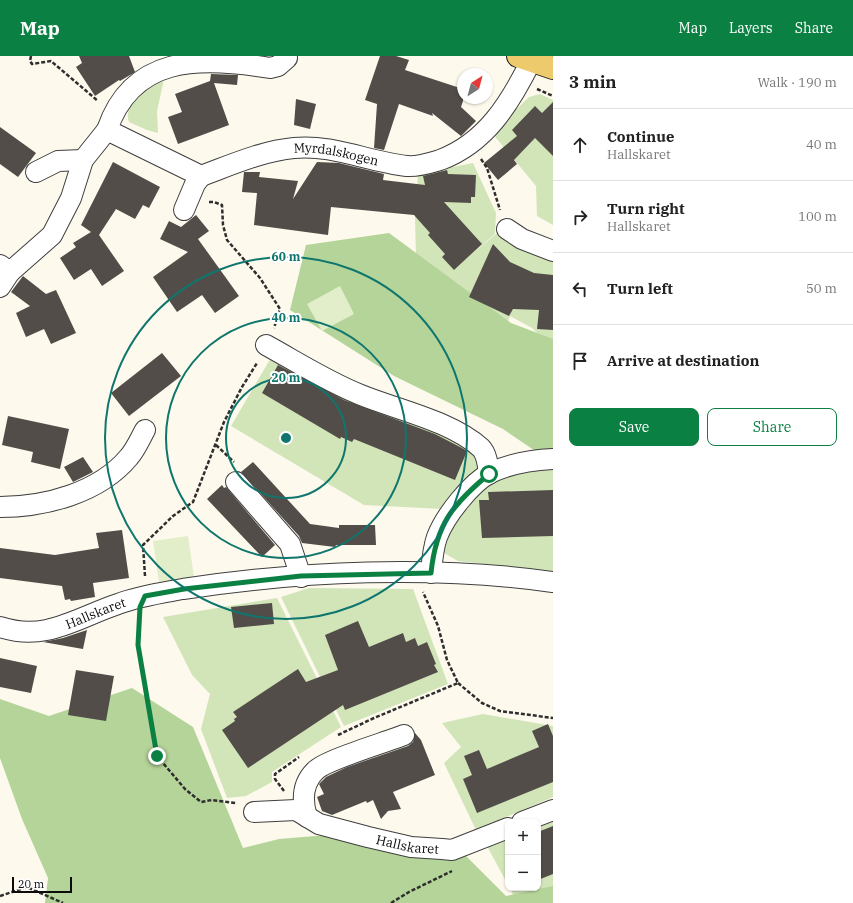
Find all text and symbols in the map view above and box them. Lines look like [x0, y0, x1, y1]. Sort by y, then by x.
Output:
text: Map [20, 16, 60, 40]
text: Map [679, 19, 707, 37]
text: Layers [729, 19, 773, 37]
text: Share [795, 19, 833, 37]
north arrow [457, 68, 493, 104]
text: 3 min [569, 71, 617, 93]
text: Walk · 190 m [758, 74, 837, 91]
text: Continue [607, 127, 674, 146]
icon: ahead [569, 134, 591, 156]
text: 40 m [806, 136, 837, 153]
street label: Myrdalskogen [293, 139, 380, 170]
text: Hallskaret [607, 146, 670, 163]
text: Turn right [607, 199, 685, 218]
icon: right [569, 206, 591, 228]
text: 100 m [798, 208, 837, 225]
text: Hallskaret [607, 218, 670, 235]
text: 60 m [272, 249, 301, 264]
icon: left [569, 278, 591, 300]
text: Turn left [607, 279, 673, 298]
text: 50 m [806, 280, 837, 297]
text: 40 m [272, 310, 301, 325]
icon: arrive [569, 350, 591, 372]
text: Arrive at destination [607, 351, 759, 370]
text: 20 m [272, 370, 301, 385]
button: Save [569, 408, 699, 446]
button: Share [707, 408, 837, 446]
centre of rings [279, 431, 293, 445]
route start [480, 465, 498, 483]
street label: Hallskaret [63, 594, 128, 633]
route end [148, 747, 166, 765]
map controls [505, 819, 541, 891]
button: + [505, 819, 541, 855]
street label: Hallskaret [374, 831, 440, 858]
button: − [505, 855, 541, 891]
scale bar [12, 875, 72, 894]
text: 20 m [18, 877, 44, 891]

